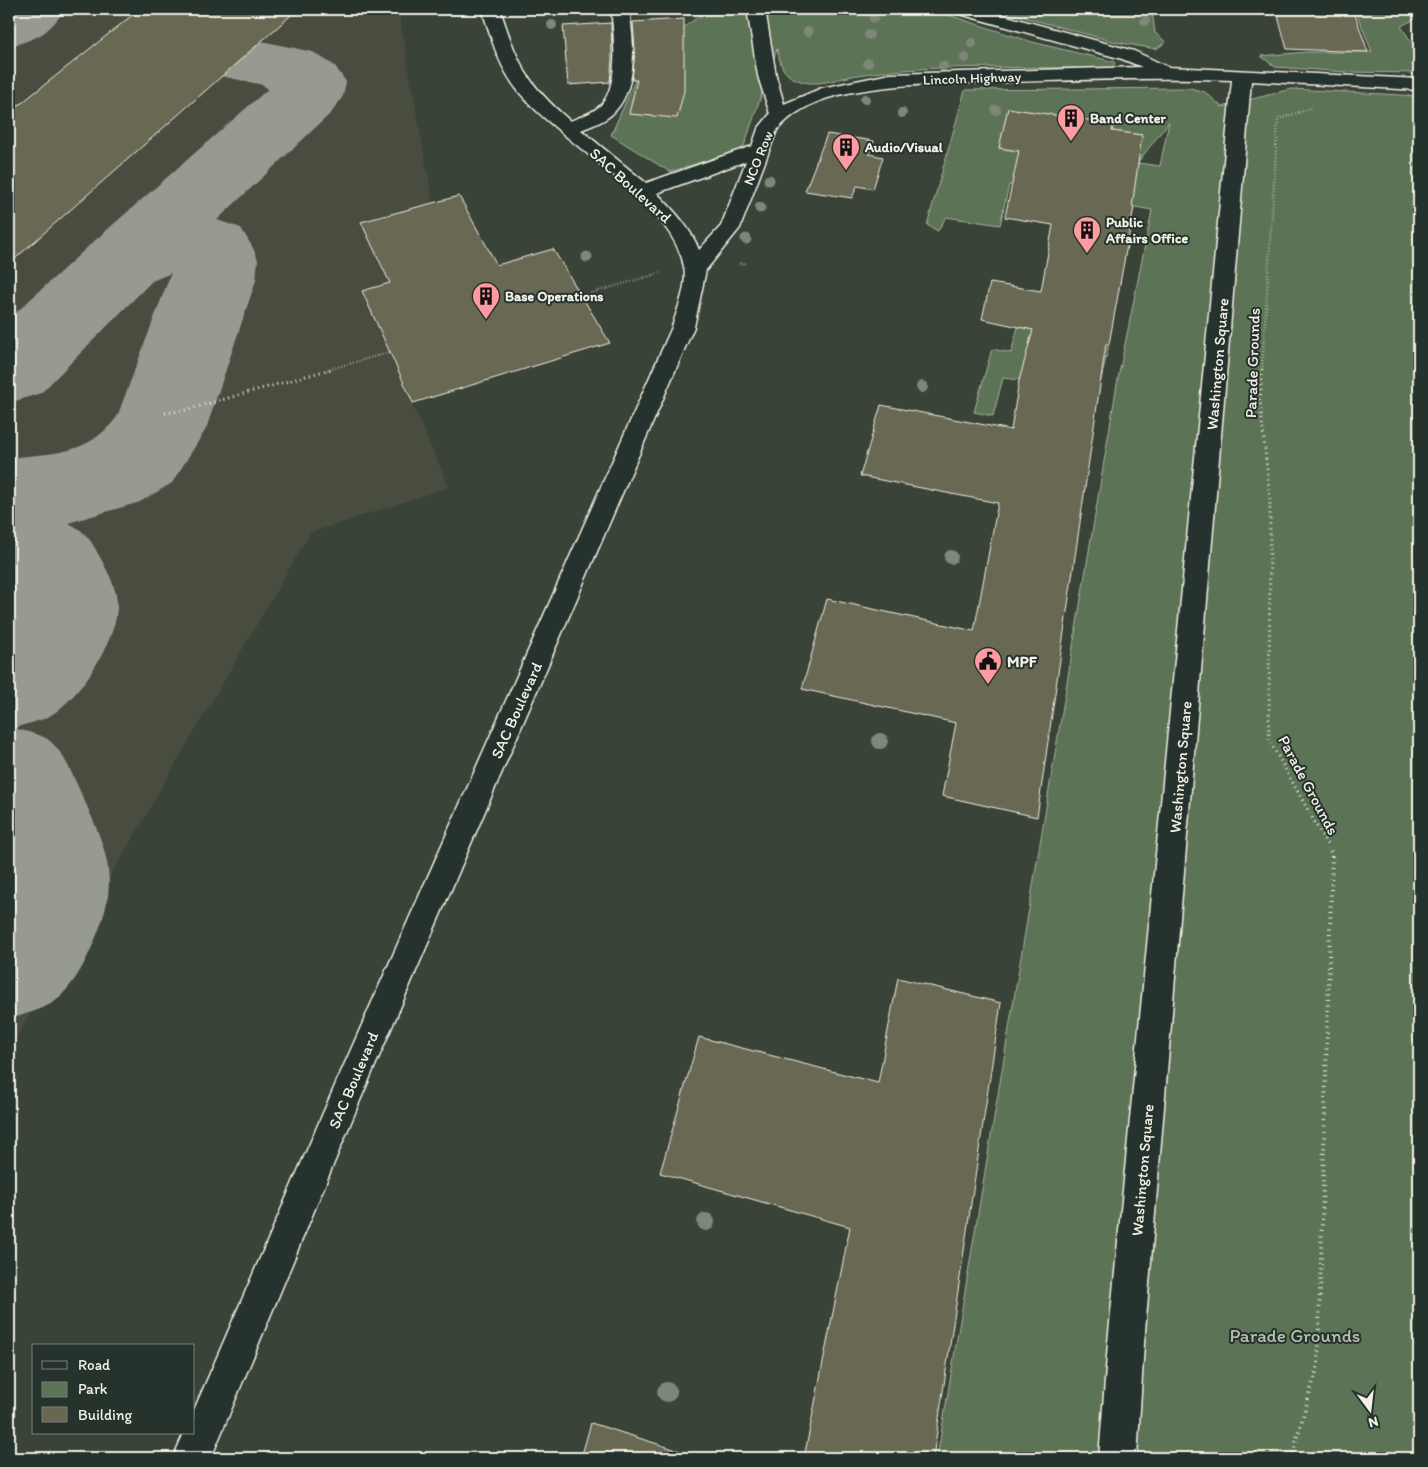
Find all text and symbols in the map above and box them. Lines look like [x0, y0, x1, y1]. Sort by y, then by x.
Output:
street label: Lincoln Highway [923, 68, 1022, 89]
building icon: Band Center [1056, 103, 1086, 142]
place label: Band Center [1090, 110, 1166, 127]
street label: NCO Row [740, 128, 777, 188]
building icon: Audio/Visual [831, 132, 861, 171]
place label: Audio/Visual [864, 139, 944, 156]
street label: SAC Boulevard [586, 144, 676, 227]
place label: Public Affairs Office [1105, 214, 1188, 247]
building icon: Public Affairs Office [1072, 215, 1102, 254]
building icon: Base Operations [471, 281, 501, 320]
place label: Base Operations [505, 288, 604, 305]
street label: Washington Square [1202, 297, 1233, 431]
street label: Parade Grounds [1241, 308, 1264, 418]
public building icon: MPF [973, 646, 1003, 685]
place label: MPF [1007, 652, 1038, 671]
street label: SAC Boulevard [487, 659, 546, 761]
street label: Washington Square [1165, 700, 1196, 834]
street label: Parade Grounds [1274, 732, 1343, 838]
street label: SAC Boulevard [324, 1029, 383, 1132]
street label: Washington Square [1127, 1103, 1158, 1237]
park label: Parade Grounds [1230, 1324, 1360, 1347]
legend [32, 1344, 195, 1434]
text: Road [78, 1356, 111, 1374]
text: Park [78, 1380, 108, 1398]
north arrow [1346, 1384, 1396, 1434]
text: Building [78, 1406, 132, 1424]
text: N [1366, 1413, 1380, 1432]

